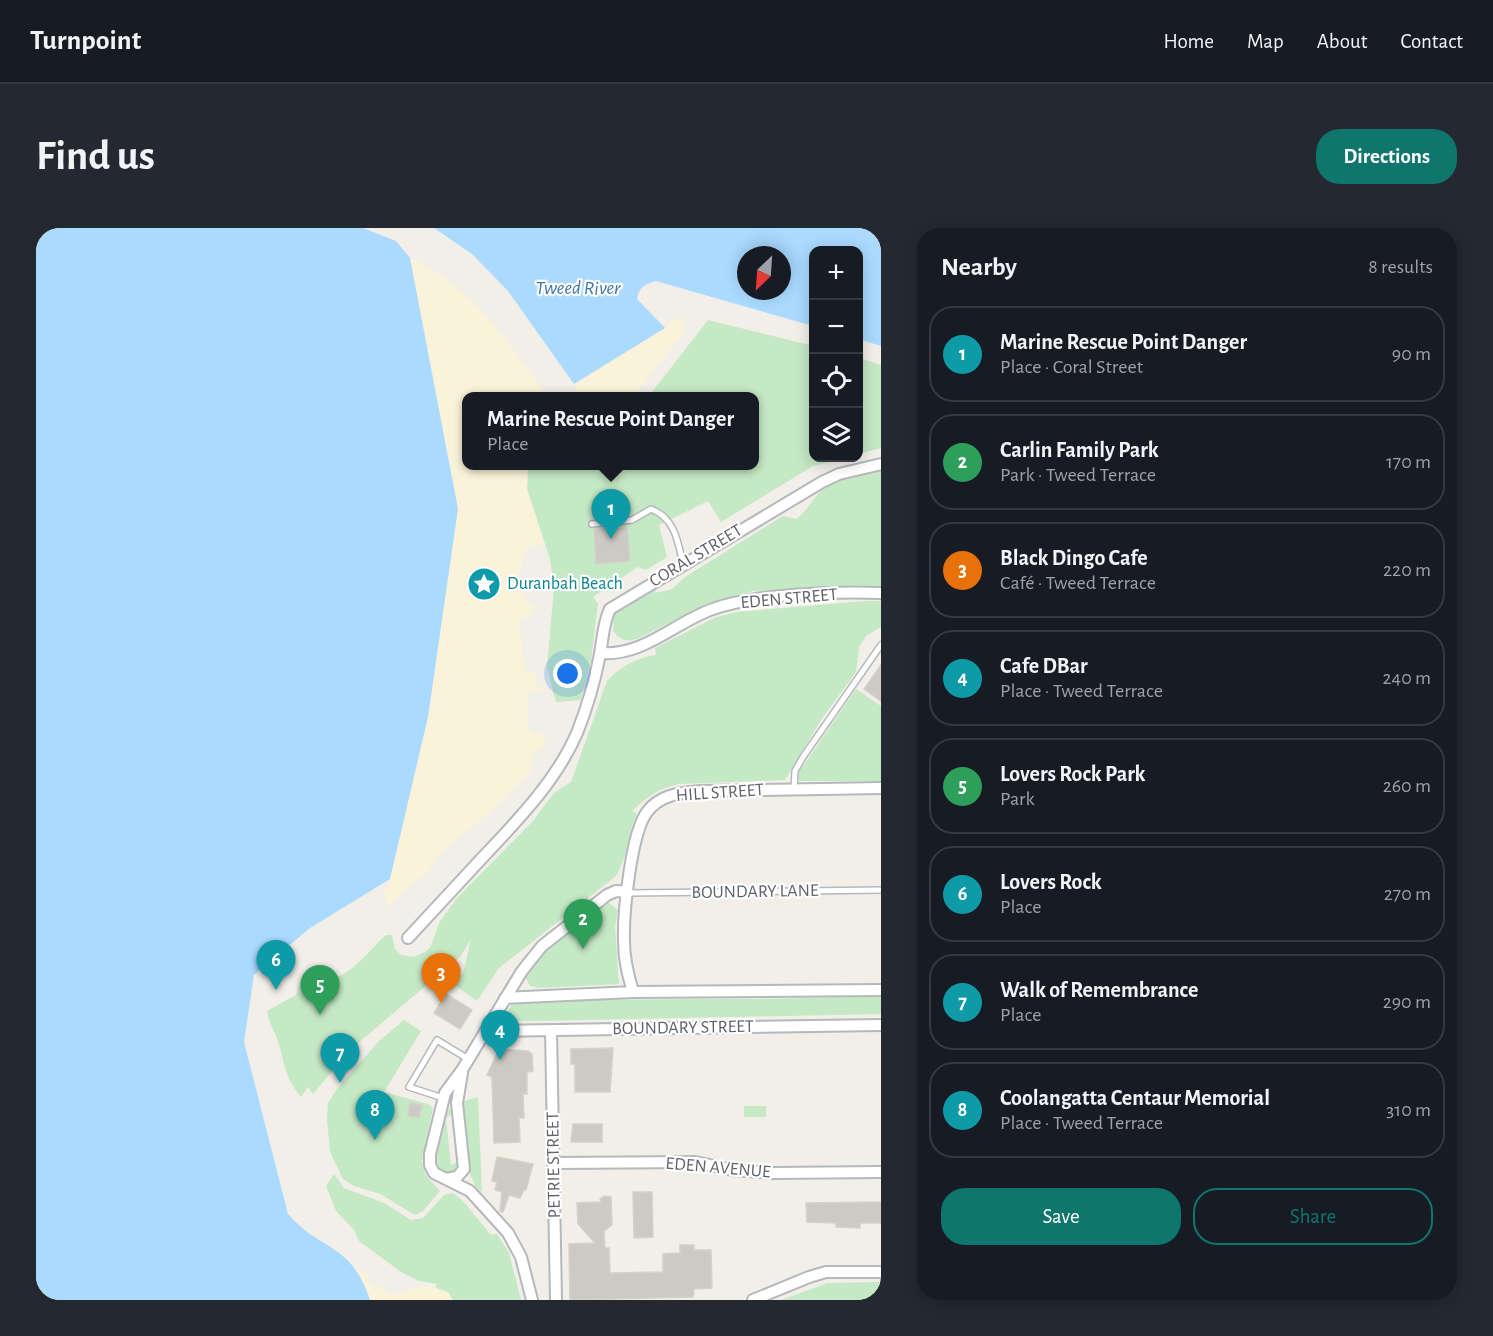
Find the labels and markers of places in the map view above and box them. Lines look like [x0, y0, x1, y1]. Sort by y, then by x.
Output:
pin: 1 [592, 490, 630, 539]
place icon: Duranbah Beach [466, 566, 502, 602]
place label: Duranbah Beach [507, 575, 623, 593]
pin: 2 [564, 900, 602, 949]
pin: 6 [256, 940, 296, 990]
pin: 3 [422, 954, 460, 1003]
pin: 5 [300, 966, 340, 1015]
pin: 4 [480, 1010, 520, 1060]
pin: 7 [320, 1034, 360, 1083]
pin: 8 [356, 1090, 394, 1140]

